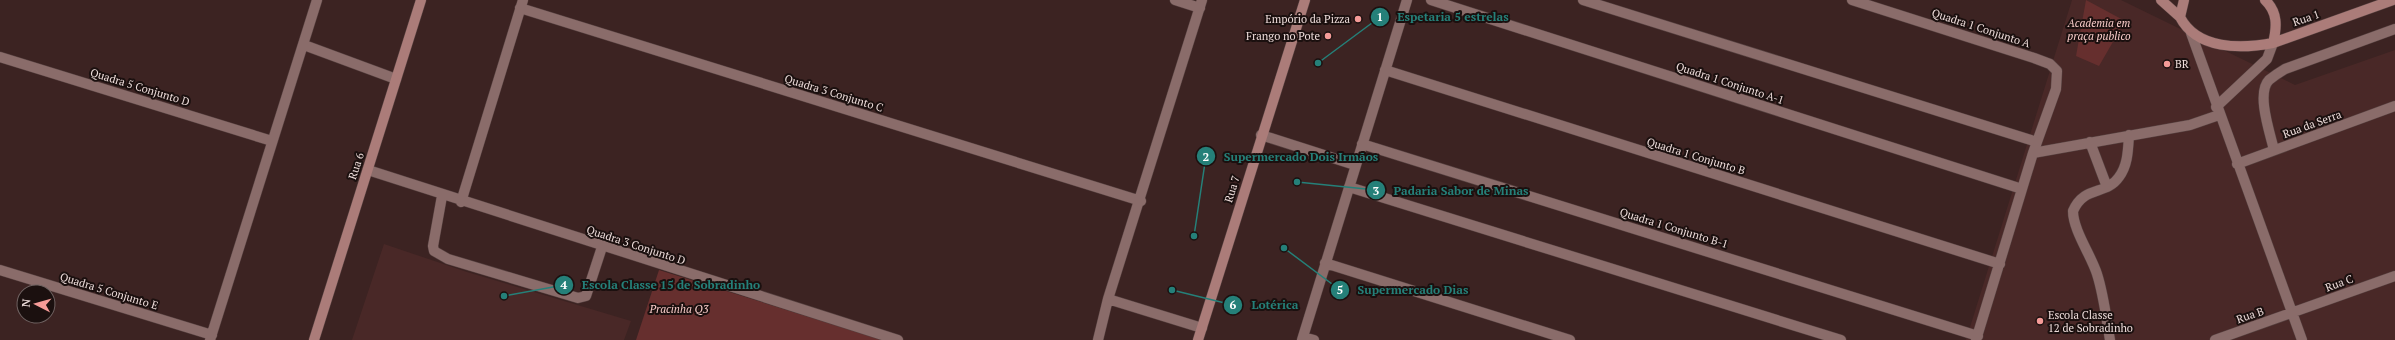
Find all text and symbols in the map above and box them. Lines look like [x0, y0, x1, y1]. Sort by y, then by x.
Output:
callout: Espetaria 5 estrelas [1370, 5, 1517, 29]
street label: Quadra 1 Conjunto A [1930, 5, 2032, 51]
street label: Rua 1 [2291, 7, 2321, 29]
text: 1 [1377, 9, 1383, 24]
text: Espetaria 5 estrelas [1397, 9, 1509, 24]
place label: Empório da Pizza [1265, 12, 1350, 26]
marker: Empório da Pizza [1353, 14, 1363, 24]
park label: Academia em praça publico [2067, 16, 2131, 44]
place label: Frango no Pote [1246, 29, 1320, 43]
marker: Frango no Pote [1323, 31, 1333, 41]
place label: BR [2175, 57, 2189, 71]
street label: Quadra 1 Conjunto A-1 [1674, 59, 1786, 107]
marker: BR [2162, 59, 2172, 69]
street label: Quadra 5 Conjunto D [89, 65, 192, 109]
street label: Quadra 3 Conjunto C [783, 71, 885, 115]
street label: Rua da Serra [2281, 107, 2344, 141]
street label: Quadra 1 Conjunto B [1645, 134, 1747, 178]
callout: Supermercado Dois Irmãos [1196, 144, 1386, 168]
text: 2 [1203, 149, 1210, 164]
text: Supermercado Dois Irmãos [1224, 149, 1379, 164]
street label: Rua 6 [345, 151, 367, 181]
street label: Rua 7 [1221, 174, 1243, 204]
callout: Padaria Sabor de Minas [1366, 178, 1537, 202]
text: 3 [1373, 183, 1380, 198]
text: Padaria Sabor de Minas [1393, 183, 1529, 198]
street label: Quadra 1 Conjunto B-1 [1618, 205, 1730, 251]
street label: Quadra 3 Conjunto D [585, 222, 687, 268]
street label: Quadra 5 Conjunto E [58, 269, 160, 313]
street label: Rua C [2323, 272, 2355, 294]
callout: Escola Classe 15 de Sobradinho [554, 273, 768, 297]
text: 4 [561, 277, 568, 292]
text: Escola Classe 15 de Sobradinho [582, 277, 760, 292]
callout: Supermercado Dias [1330, 278, 1477, 302]
text: 5 [1337, 282, 1343, 297]
text: Supermercado Dias [1358, 282, 1469, 297]
north arrow [16, 284, 56, 324]
callout: Lotérica [1223, 293, 1306, 317]
text: N [19, 297, 34, 308]
text: 6 [1230, 297, 1237, 312]
text: Lotérica [1252, 297, 1299, 312]
park label: Pracinha Q3 [649, 302, 709, 316]
street label: Rua B [2234, 304, 2266, 326]
place label: Escola Classe 12 de Sobradinho [2048, 308, 2133, 335]
marker: Escola Classe 12 de Sobradinho [2035, 316, 2045, 326]

